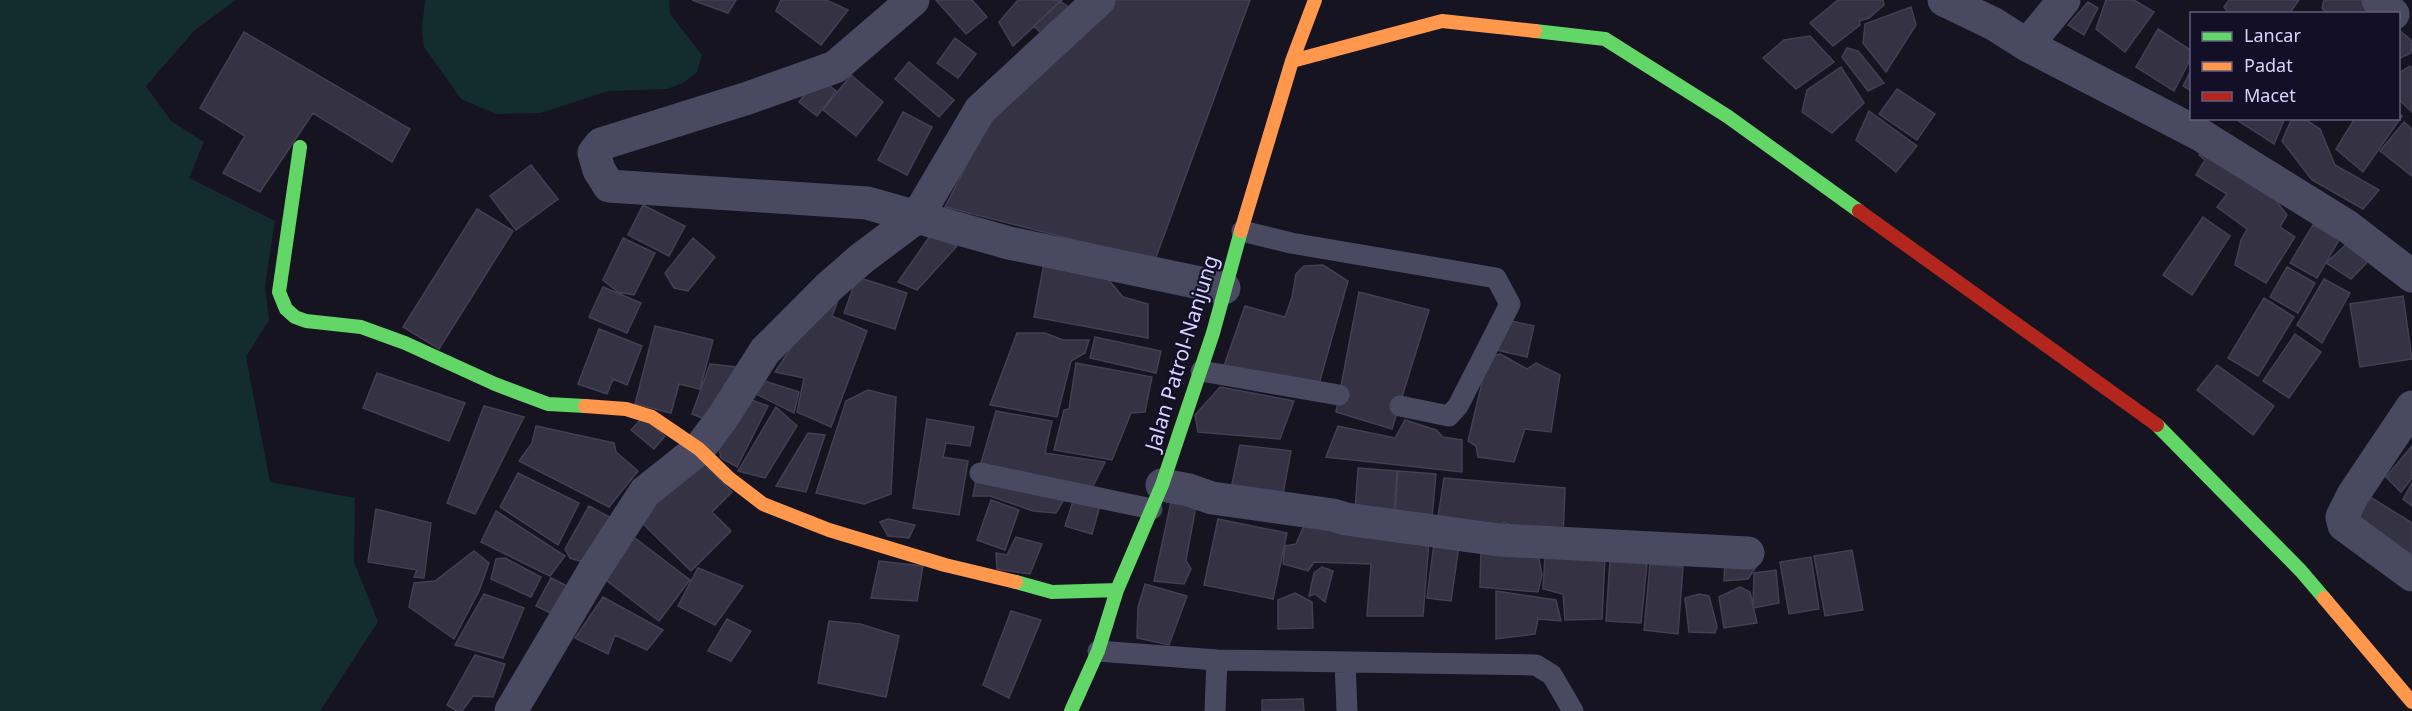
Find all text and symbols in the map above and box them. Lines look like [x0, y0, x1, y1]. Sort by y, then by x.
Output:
legend [2190, 12, 2400, 120]
text: Lancar [2244, 23, 2301, 47]
text: Padat [2244, 53, 2293, 77]
text: Macet [2244, 83, 2296, 107]
street label: Jalan Patrol-Nanjung [1137, 251, 1224, 456]

